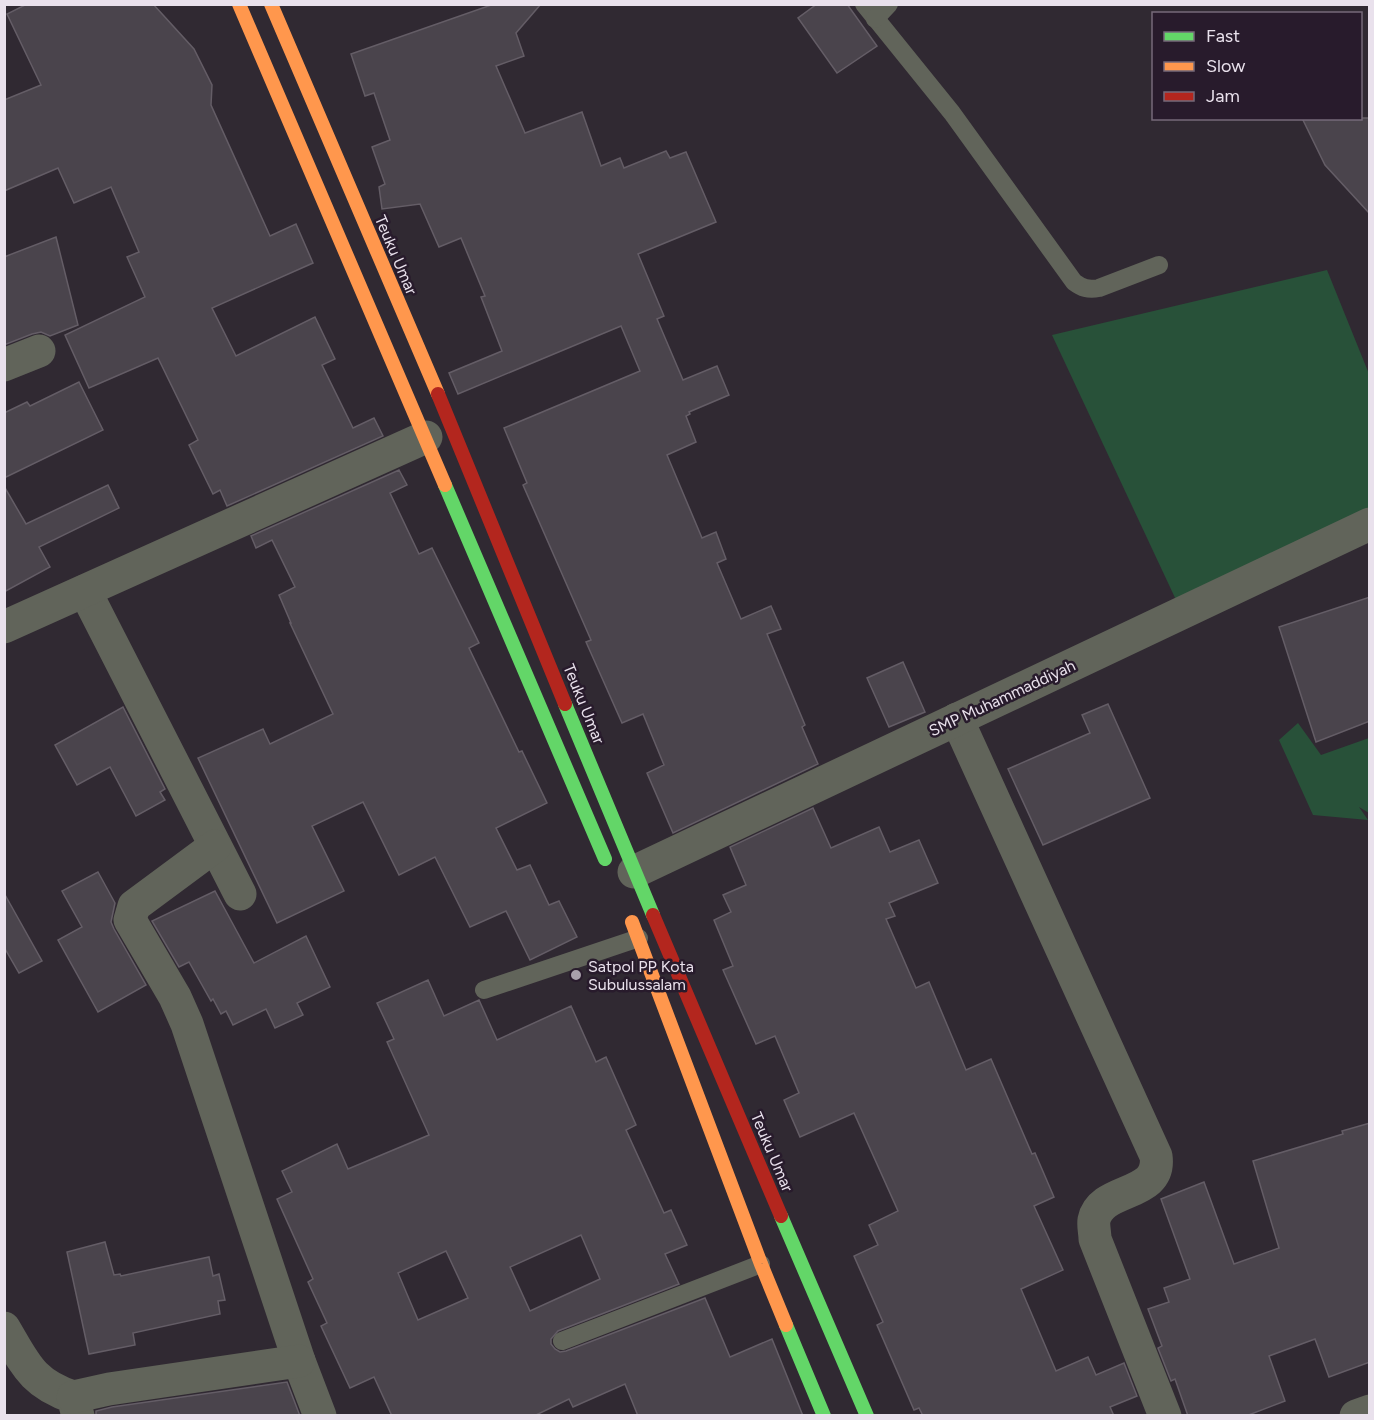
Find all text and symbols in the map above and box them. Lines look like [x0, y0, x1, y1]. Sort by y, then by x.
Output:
legend [1152, 12, 1362, 120]
text: Fast [1206, 25, 1240, 47]
text: Slow [1206, 55, 1245, 77]
text: Jam [1206, 85, 1240, 107]
street label: Teuku Umar [371, 212, 422, 298]
street label: SMP Muhammaddiyah [926, 656, 1078, 740]
street label: Teuku Umar [559, 661, 609, 747]
place label: Satpol PP Kota Subulussalam [588, 957, 694, 994]
marker: Satpol PP Kota Subulussalam [569, 968, 583, 982]
street label: Teuku Umar [747, 1109, 798, 1195]

